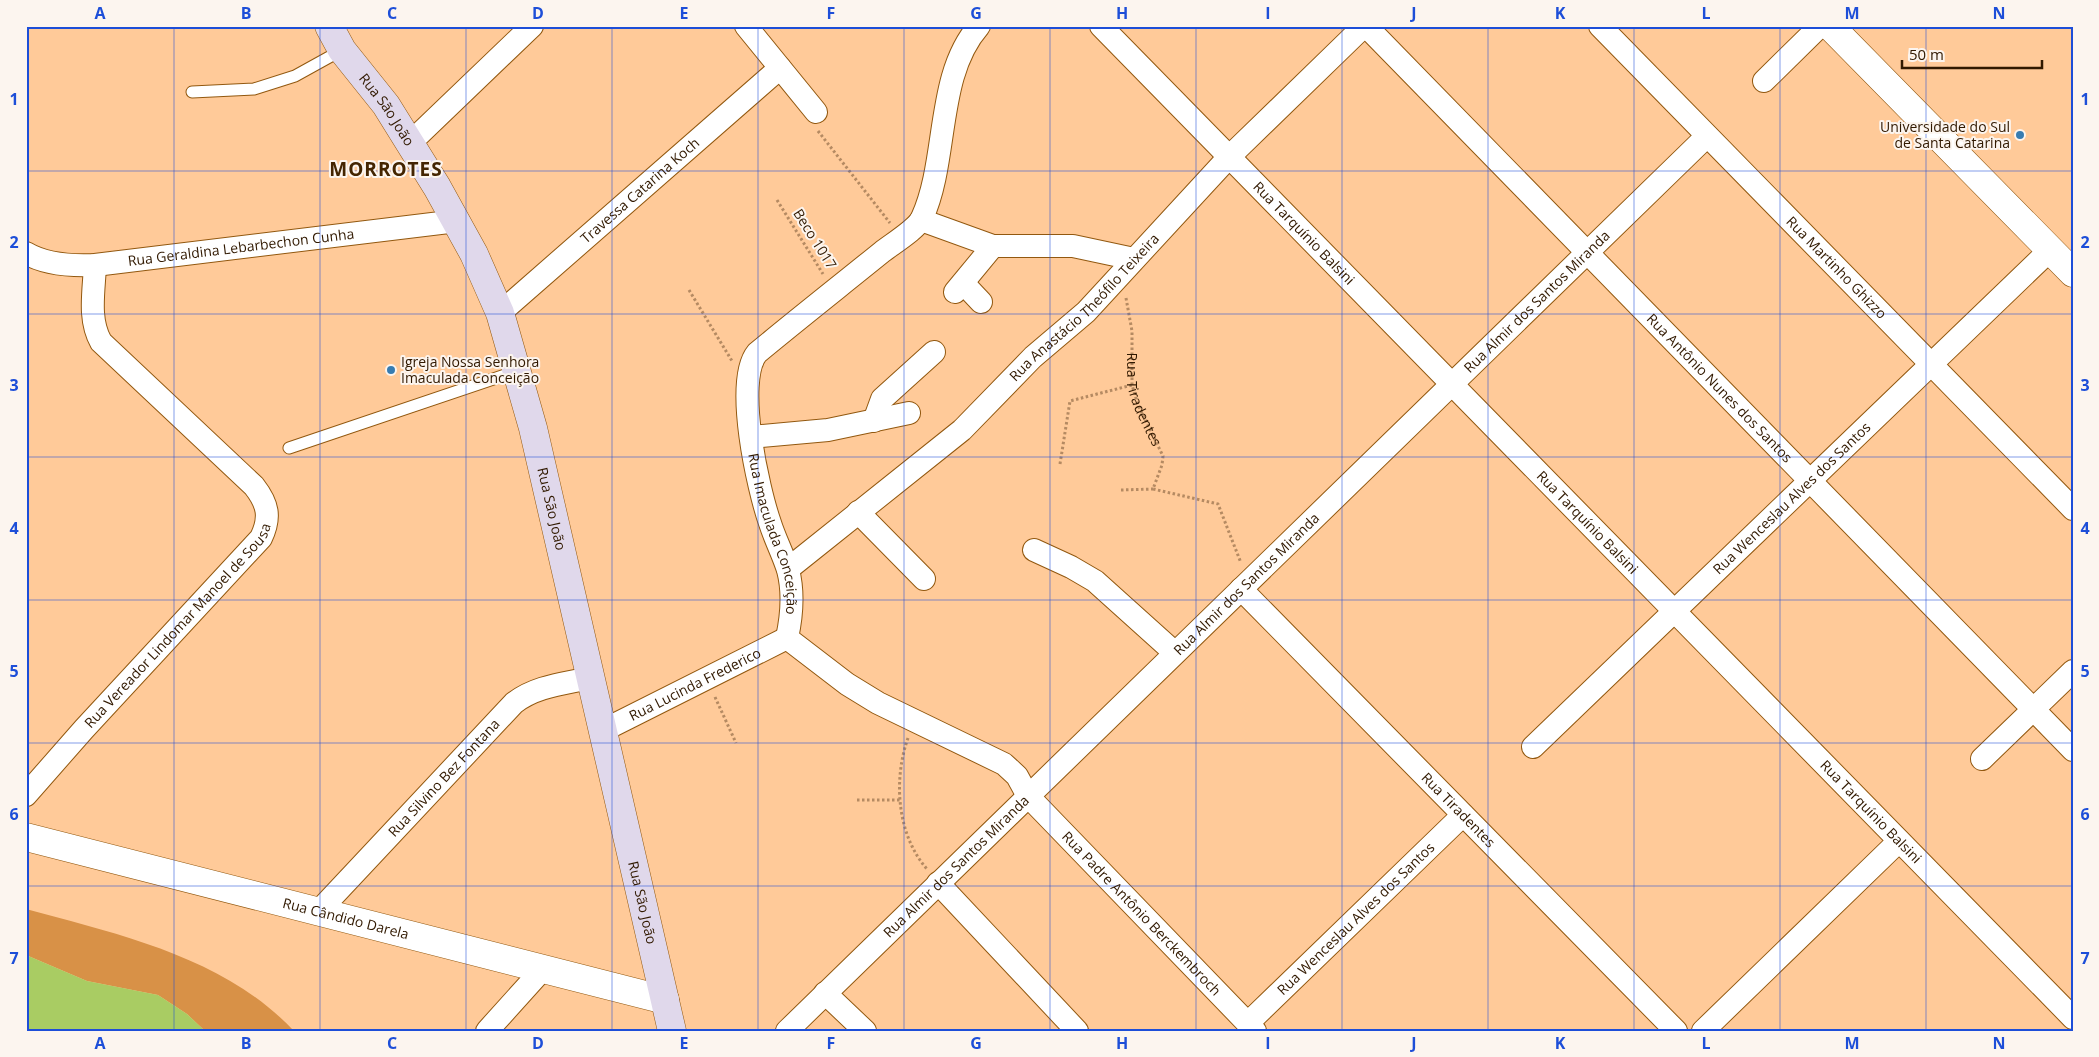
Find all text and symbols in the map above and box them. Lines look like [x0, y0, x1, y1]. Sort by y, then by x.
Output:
text: A [94, 2, 106, 24]
text: B [241, 2, 251, 24]
text: C [387, 2, 397, 24]
text: D [532, 2, 544, 24]
text: E [680, 2, 689, 24]
text: F [827, 2, 835, 24]
text: G [970, 2, 982, 24]
text: H [1116, 2, 1128, 24]
text: I [1265, 2, 1271, 24]
text: J [1409, 2, 1417, 24]
text: K [1555, 2, 1566, 24]
text: L [1701, 2, 1711, 24]
text: M [1844, 2, 1860, 24]
text: N [1992, 2, 2006, 24]
scale bar [1902, 38, 2042, 70]
text: 50 m [1909, 44, 1944, 64]
street label: Rua São João [355, 69, 419, 149]
text: 1 [9, 88, 19, 110]
text: 1 [2080, 88, 2090, 110]
place label: Universidade do Sul de Santa Catarina [1880, 117, 2010, 152]
marker: Universidade do Sul de Santa Catarina [2014, 129, 2026, 141]
street label: Travessa Catarina Koch [576, 133, 703, 247]
district label: MORROTES [329, 156, 443, 182]
street label: Rua Tarquínio Balsini [1249, 177, 1359, 289]
street label: Beco 1017 [789, 205, 841, 272]
street label: Rua Martinho Ghizzo [1782, 212, 1891, 323]
street label: Rua Geraldina Lebarbechon Cunha [127, 224, 355, 270]
street label: Rua Almir dos Santos Miranda [1459, 226, 1614, 377]
street label: Rua Anastácio Theófilo Teixeira [1005, 229, 1163, 385]
text: 2 [9, 231, 19, 253]
text: 2 [2080, 231, 2090, 253]
street label: Rua Antônio Nunes dos Santos [1643, 309, 1797, 466]
place label: Igreja Nossa Senhora Imaculada Conceição [401, 352, 539, 387]
street label: Rua Tiradentes [1123, 352, 1167, 449]
marker: Igreja Nossa Senhora Imaculada Conceição [385, 364, 397, 376]
text: 3 [9, 374, 19, 396]
text: 3 [2080, 374, 2090, 396]
street label: Rua Wenceslau Alves dos Santos [1708, 417, 1875, 578]
street label: Rua Imaculada Conceição [744, 452, 802, 615]
street label: Rua São João [533, 465, 571, 552]
street label: Rua Tarquínio Balsini [1533, 466, 1643, 578]
street label: Rua Almir dos Santos Miranda [1169, 508, 1323, 659]
text: 4 [9, 517, 19, 539]
text: 4 [2080, 517, 2090, 539]
street label: Rua Vereador Lindomar Manoel de Sousa [80, 521, 275, 732]
street label: Rua Lucinda Frederico [626, 643, 764, 725]
text: 5 [9, 660, 19, 682]
text: 5 [2080, 660, 2090, 682]
street label: Rua Silvino Bez Fontana [383, 714, 504, 841]
street label: Rua Tarquínio Balsini [1816, 756, 1926, 867]
street label: Rua Tiradentes [1418, 768, 1500, 851]
street label: Rua Almir dos Santos Miranda [879, 791, 1033, 941]
text: 6 [9, 803, 19, 825]
text: 6 [2080, 803, 2090, 825]
street label: Rua Padre Antônio Berckembroch [1058, 827, 1226, 999]
street label: Rua Wenceslau Alves dos Santos [1273, 838, 1438, 999]
street label: Rua São João [624, 859, 662, 946]
street label: Rua Cândido Darela [281, 893, 411, 943]
text: 7 [9, 947, 19, 969]
text: 7 [2080, 947, 2090, 969]
text: A [94, 1032, 106, 1054]
text: B [241, 1032, 251, 1054]
text: C [387, 1032, 397, 1054]
text: D [532, 1032, 544, 1054]
text: E [680, 1032, 689, 1054]
text: F [827, 1032, 835, 1054]
text: G [970, 1032, 982, 1054]
text: H [1116, 1032, 1128, 1054]
text: I [1265, 1032, 1271, 1054]
text: J [1409, 1032, 1417, 1054]
text: K [1555, 1032, 1566, 1054]
text: L [1701, 1032, 1711, 1054]
text: M [1844, 1032, 1860, 1054]
text: N [1992, 1032, 2006, 1054]

